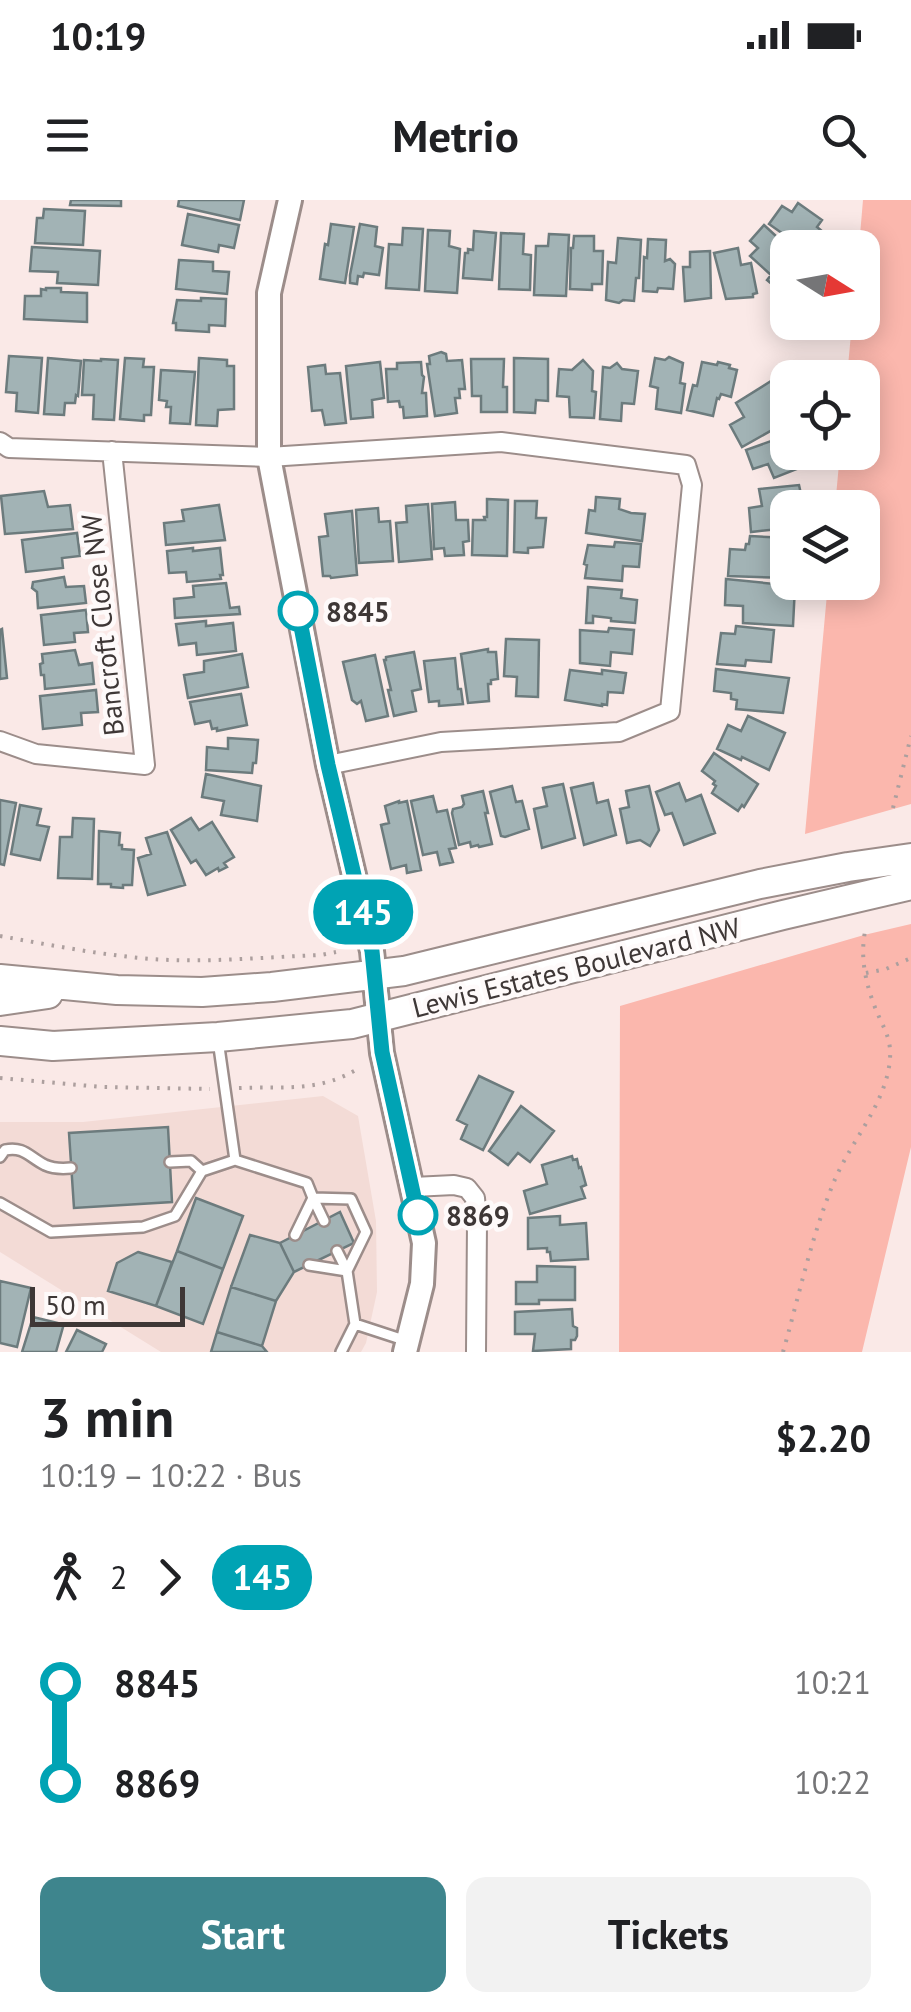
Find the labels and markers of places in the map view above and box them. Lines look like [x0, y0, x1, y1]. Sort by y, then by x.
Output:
marker: 8845 [279, 592, 317, 630]
place label: 8845 [326, 593, 390, 630]
marker: 8869 [399, 1196, 437, 1234]
place label: 8869 [446, 1197, 510, 1234]

